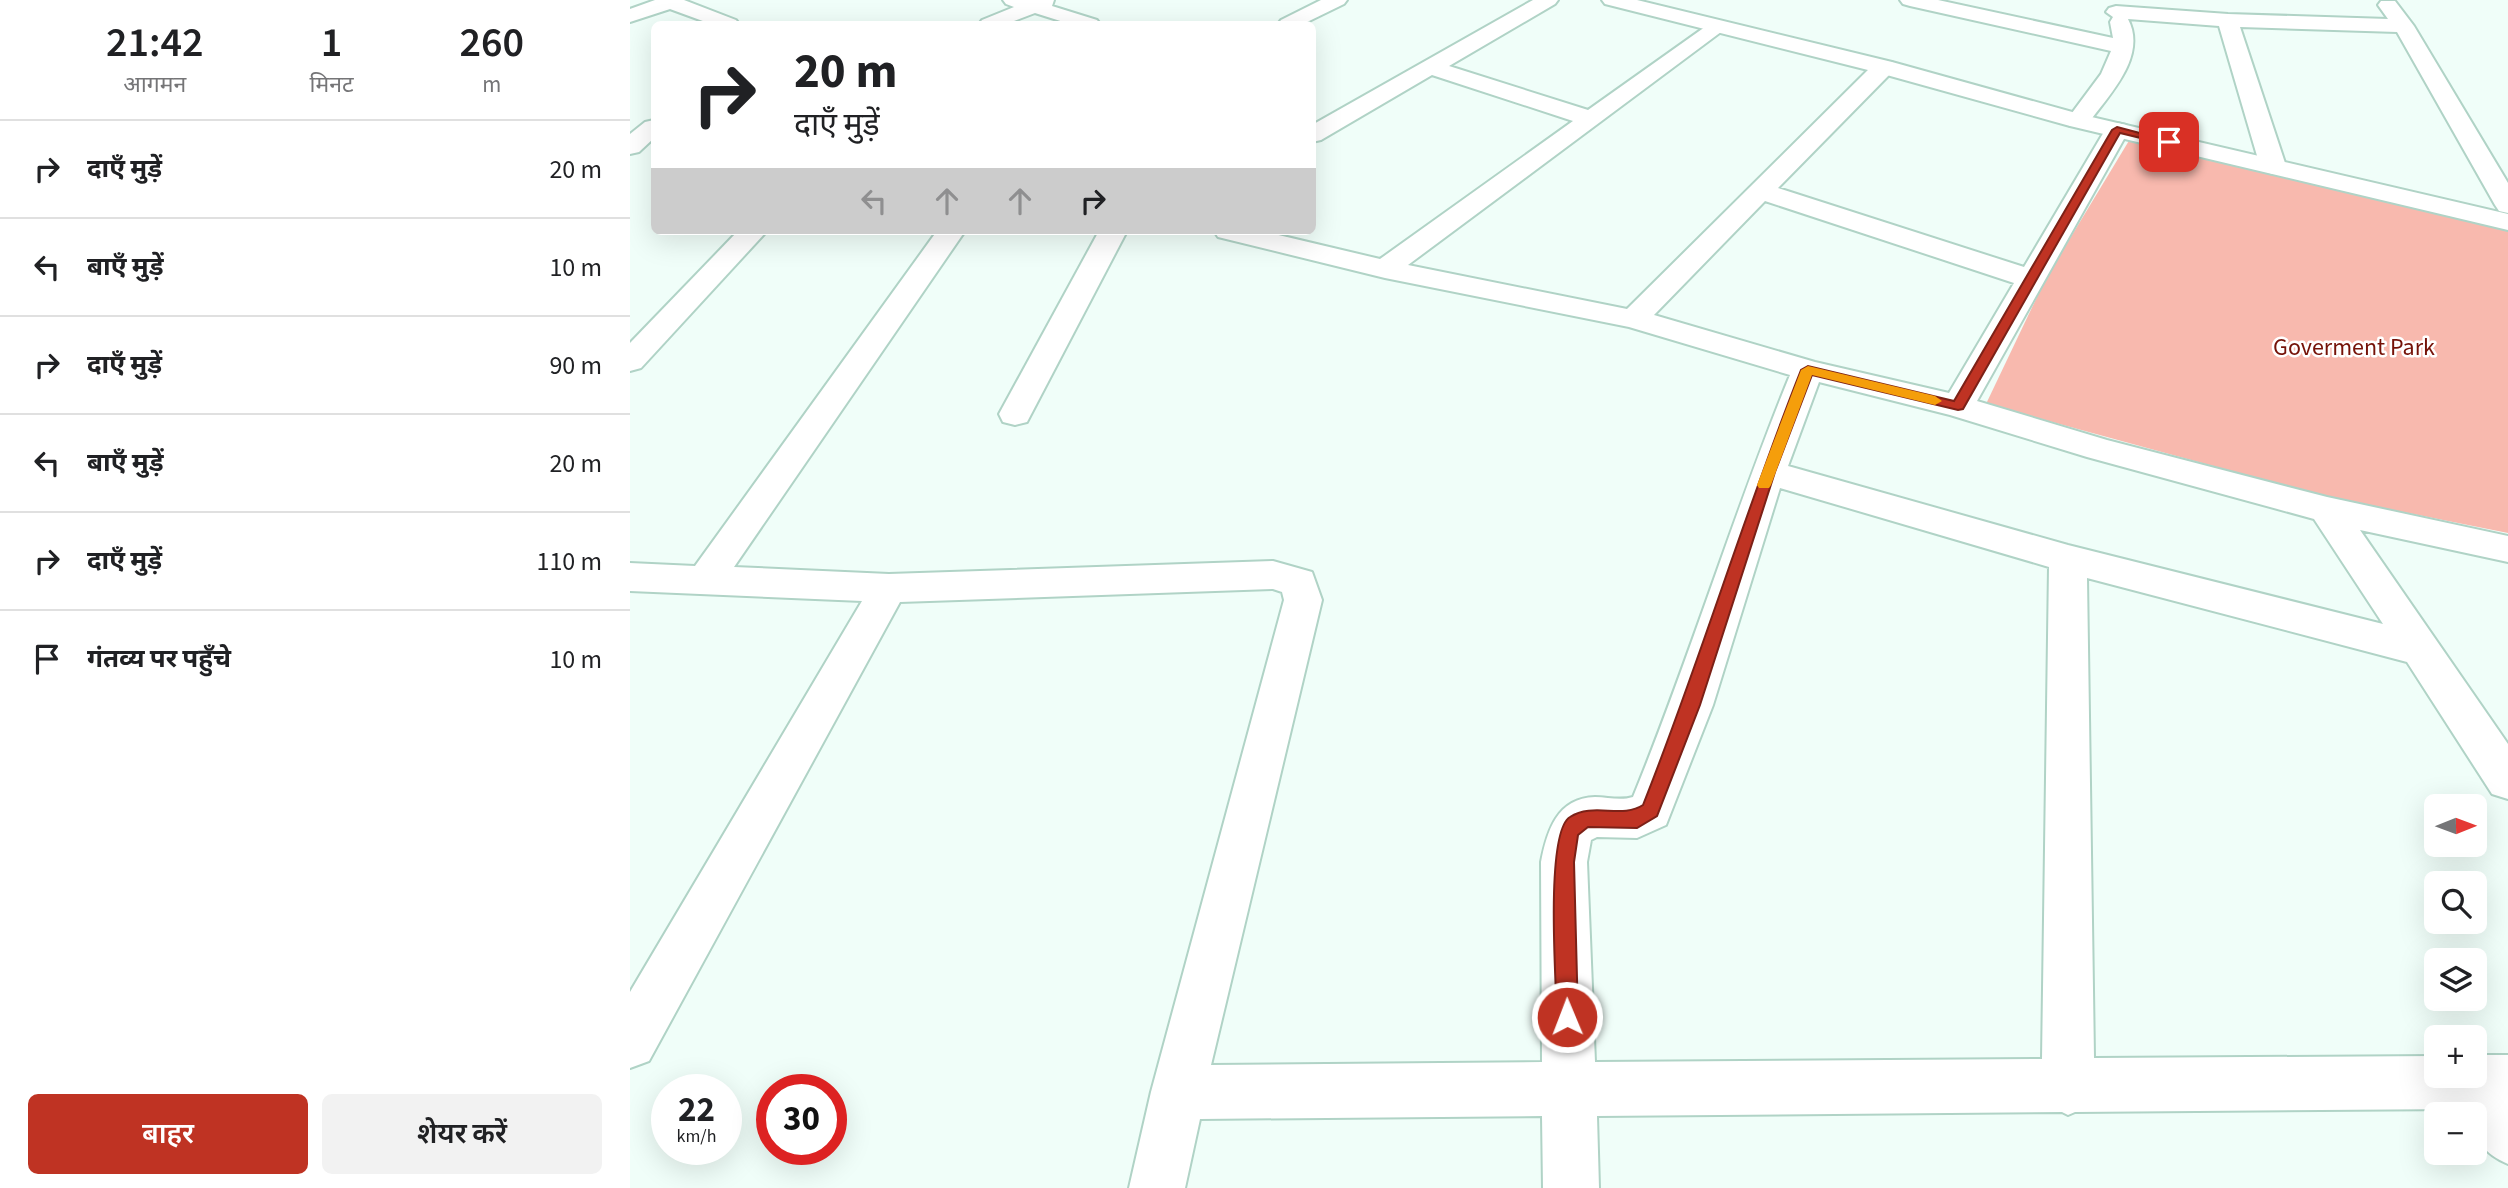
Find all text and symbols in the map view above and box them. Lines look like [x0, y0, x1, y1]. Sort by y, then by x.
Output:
text: 21:42 [106, 13, 204, 73]
text: 1 [321, 13, 342, 73]
text: 260 [459, 13, 524, 73]
text: 20 m [794, 37, 898, 107]
icon: right [679, 49, 770, 140]
text: आगमन [123, 68, 186, 101]
text: मिनट [309, 68, 354, 101]
text: m [482, 68, 501, 101]
text: दाएँ मुड़ें [794, 102, 880, 148]
pin [2139, 112, 2199, 172]
icon: arrive [2150, 123, 2188, 161]
icon: right [28, 150, 66, 188]
text: दाएँ मुड़ें [87, 150, 162, 187]
text: 20 m [549, 151, 602, 188]
icon: left [855, 182, 893, 220]
icon: ahead [928, 182, 966, 220]
icon: ahead [1001, 182, 1039, 220]
icon: right [1074, 182, 1112, 220]
icon: left [28, 248, 66, 286]
text: बाएँ मुड़ें [87, 248, 164, 285]
text: 10 m [549, 249, 602, 286]
park label: Goverment Park [2273, 330, 2435, 365]
icon: right [28, 346, 66, 384]
text: दाएँ मुड़ें [87, 346, 162, 383]
text: 90 m [549, 347, 602, 384]
icon: left [28, 444, 66, 482]
text: बाएँ मुड़ें [87, 444, 164, 481]
text: 20 m [549, 445, 602, 482]
icon: right [28, 542, 66, 580]
text: दाएँ मुड़ें [87, 542, 162, 579]
text: 110 m [536, 543, 602, 580]
icon: arrive [28, 640, 66, 678]
text: गंतव्य पर पहुँचे [87, 640, 231, 677]
text: 10 m [549, 641, 602, 678]
north arrow [2424, 794, 2487, 858]
map controls [2424, 794, 2487, 1165]
button: search [2424, 871, 2487, 934]
button: layers [2424, 948, 2487, 1011]
position arrow [1530, 980, 1604, 1054]
button: + [2424, 1025, 2487, 1088]
speed limit sign: 30 [756, 1074, 847, 1165]
text: 22 [678, 1085, 715, 1135]
button: बाहर [28, 1094, 308, 1174]
button: शेयर करें [322, 1094, 602, 1174]
button: − [2424, 1102, 2487, 1165]
text: km/h [677, 1124, 716, 1149]

